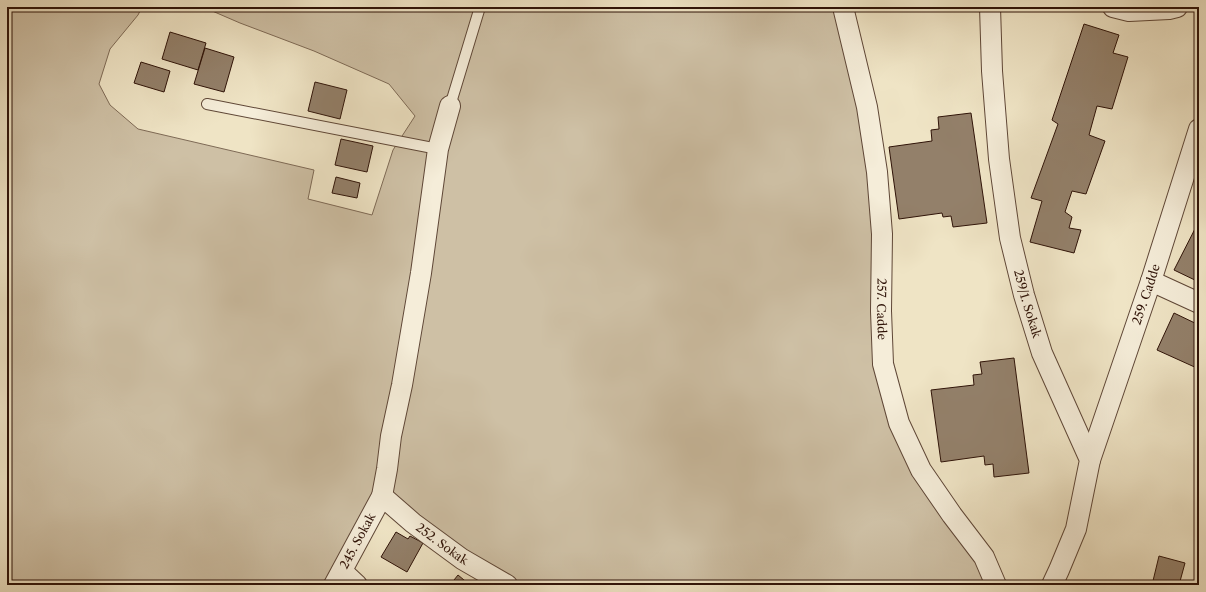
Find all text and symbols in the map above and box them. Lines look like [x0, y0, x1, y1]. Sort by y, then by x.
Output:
street label: 259. Cadde [1129, 262, 1163, 327]
street label: 259/1. Sokak [1011, 268, 1045, 341]
street label: 257. Cadde [874, 278, 890, 341]
street label: 245. Sokak [336, 509, 379, 571]
street label: 252. Sokak [413, 520, 472, 568]

